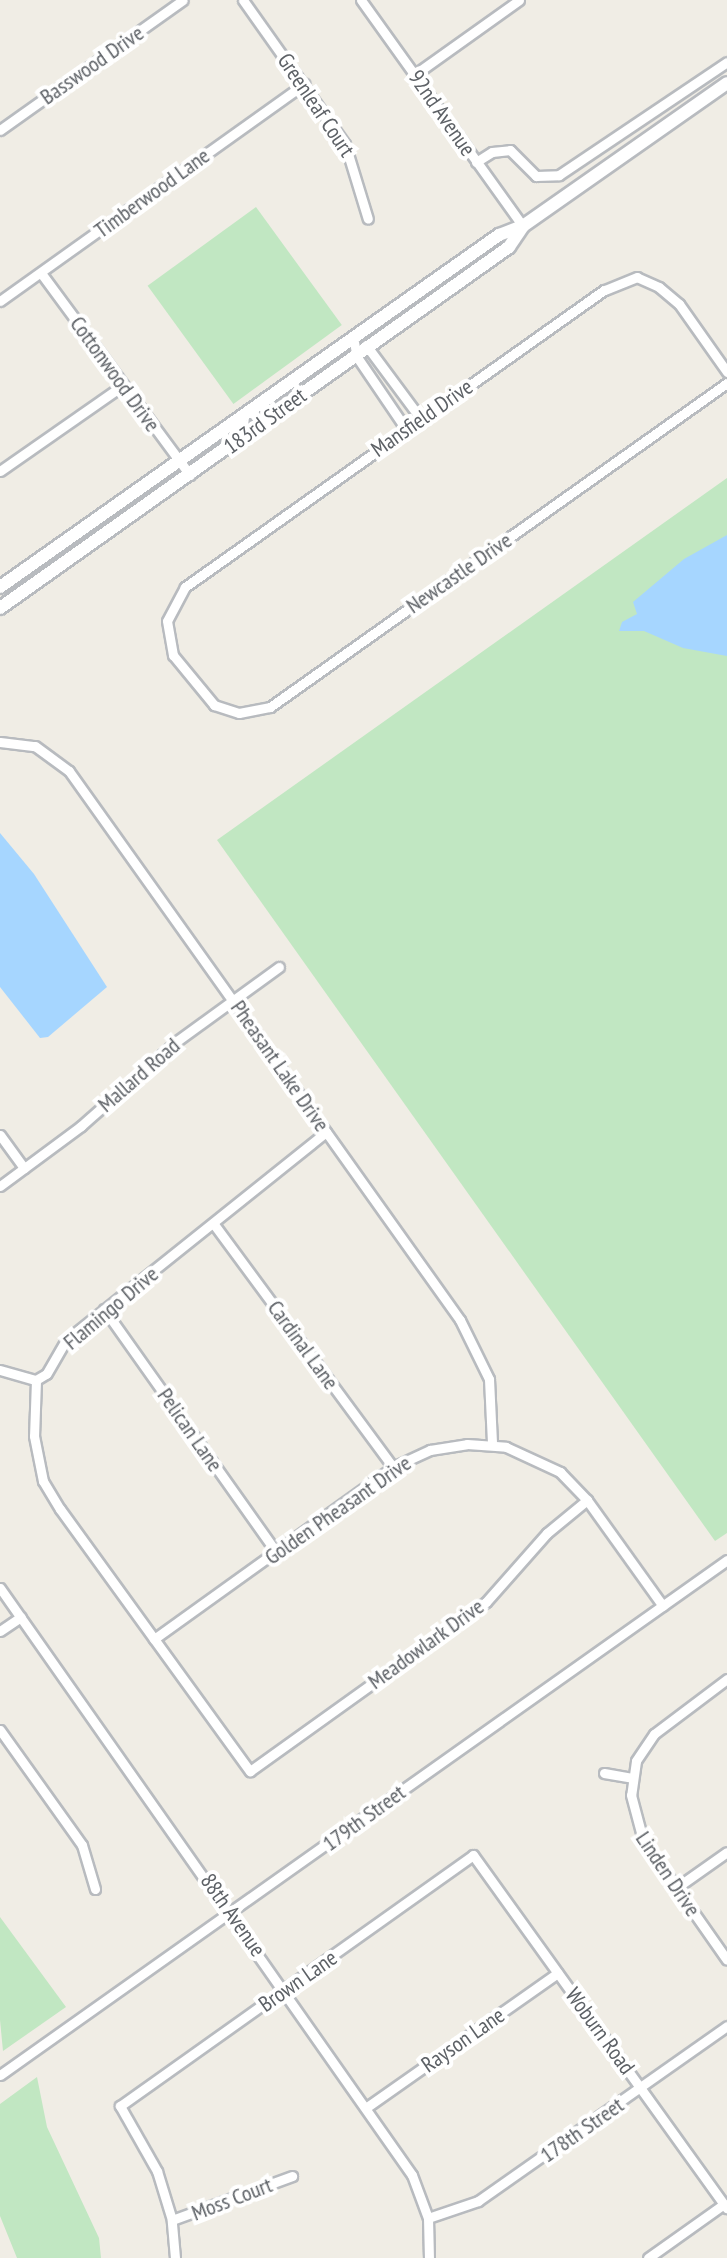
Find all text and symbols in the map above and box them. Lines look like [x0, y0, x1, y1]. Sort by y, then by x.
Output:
street label: Basswood Drive [35, 20, 149, 110]
street label: Greenleaf Court [272, 48, 360, 162]
street label: 92nd Avenue [403, 65, 481, 161]
street label: Timberwood Lane [89, 142, 215, 244]
street label: Cottonwood Drive [64, 311, 166, 437]
street label: Mansfield Drive [366, 373, 478, 463]
street label: 183rd Street [219, 382, 311, 460]
street label: Newcastle Drive [401, 527, 517, 619]
street label: Pheasant Lake Drive [225, 995, 335, 1137]
street label: Mallard Road [93, 1032, 185, 1118]
street label: Flamingo Drive [58, 1261, 164, 1355]
street label: Cardinal Lane [262, 1295, 344, 1395]
street label: Pelican Lane [152, 1383, 228, 1477]
street label: Golden Pheasant Drive [260, 1450, 416, 1570]
street label: Meadowlark Drive [363, 1593, 489, 1695]
street label: 179th Street [318, 1779, 410, 1857]
street label: Linden Drive [630, 1827, 706, 1921]
street label: 88th Avenue [195, 1868, 271, 1962]
street label: Brown Lane [254, 1945, 342, 2017]
street label: Woburn Road [560, 1983, 640, 2079]
street label: Rayson Lane [416, 2002, 510, 2078]
street label: 178th Street [535, 2092, 629, 2168]
street label: Moss Court [188, 2172, 276, 2226]

